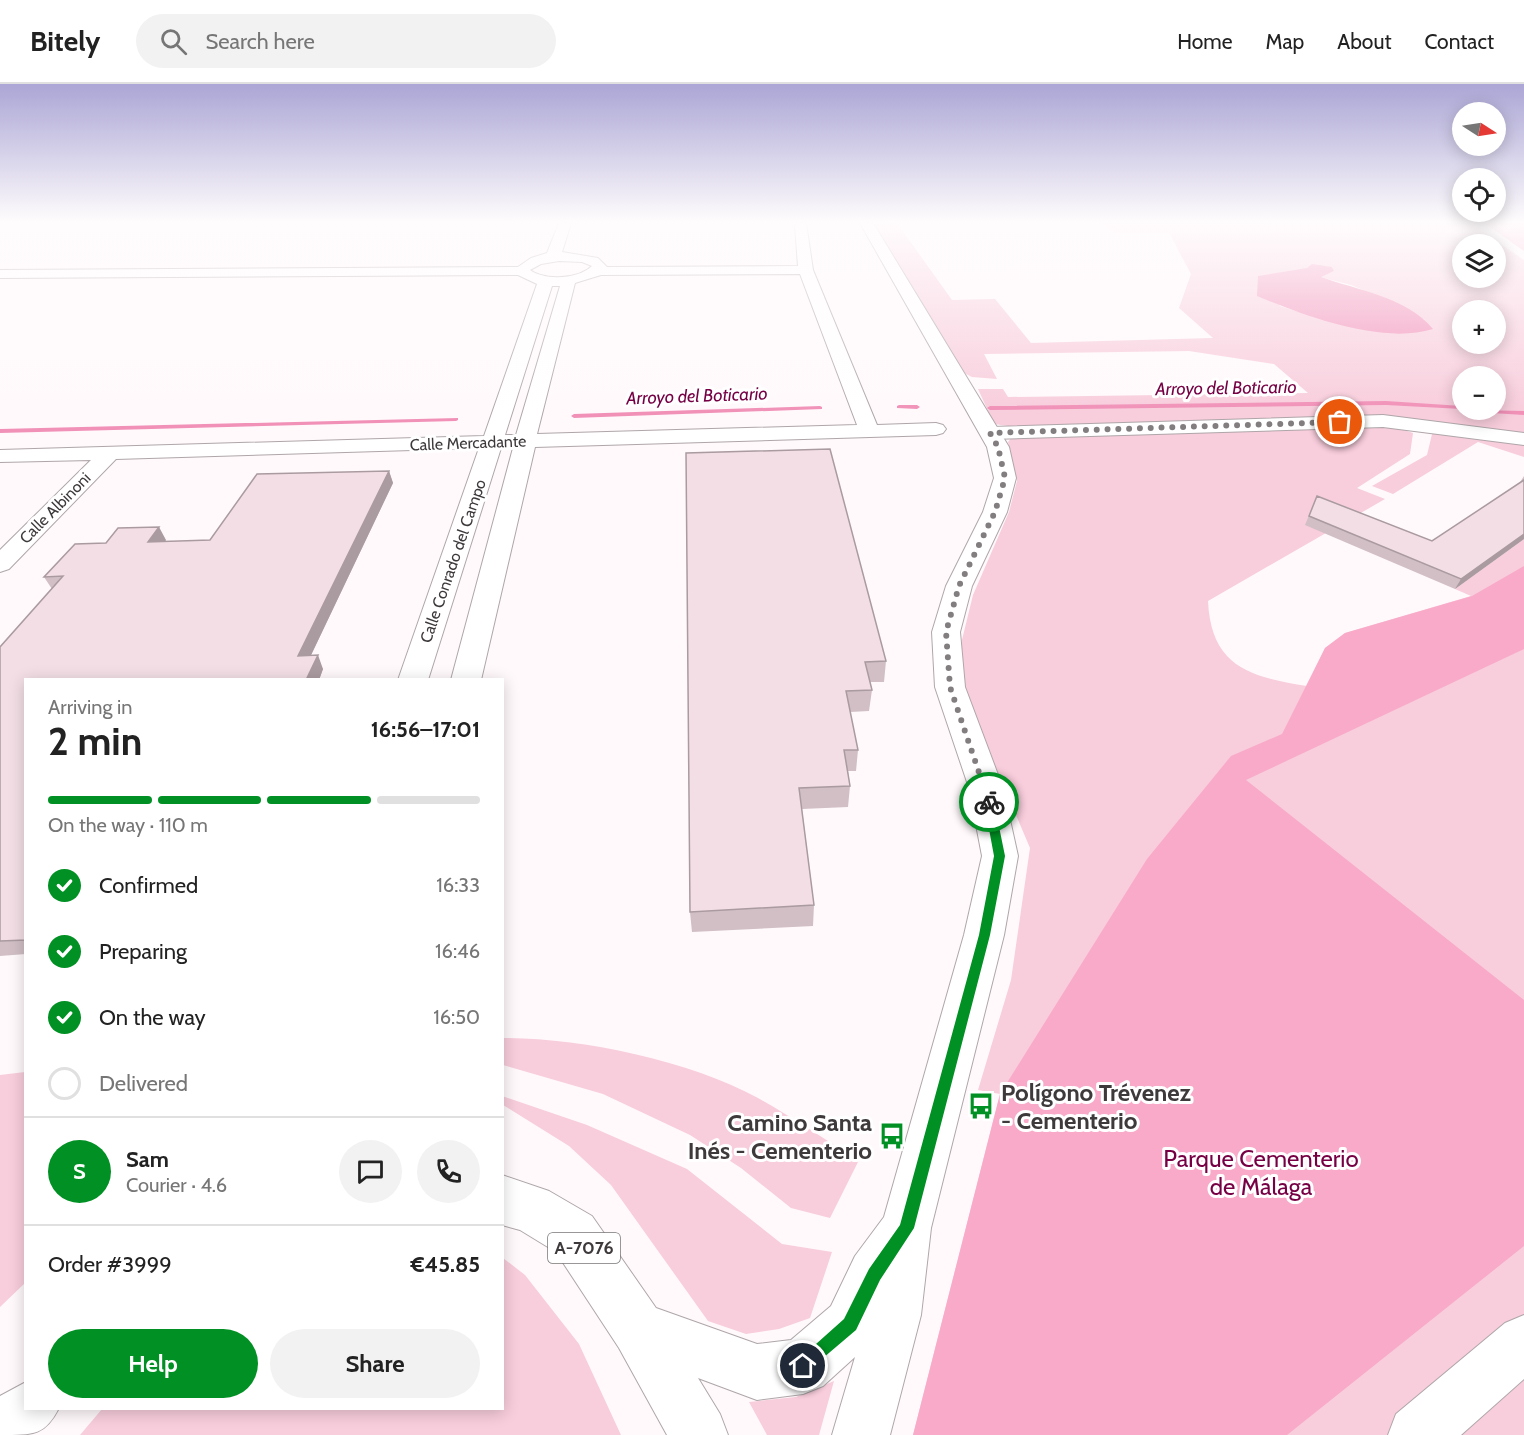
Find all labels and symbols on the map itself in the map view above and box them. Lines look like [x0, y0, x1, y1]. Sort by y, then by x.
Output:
north arrow [1452, 102, 1506, 156]
water label: Arroyo del Boticario [1154, 376, 1297, 400]
water label: Arroyo del Boticario [625, 383, 768, 409]
pin [1314, 396, 1365, 447]
street label: Calle Mercadante [409, 431, 527, 455]
street label: Calle Albinoni [16, 469, 94, 547]
street label: Calle Conrado del Campo [416, 476, 490, 645]
courier [959, 772, 1019, 832]
place label: Polígono Trévenez - Cementerio [1001, 1078, 1191, 1135]
bus stop icon: Polígono Trévenez - Cementerio [966, 1091, 996, 1121]
place label: Camino Santa Inés - Cementerio [688, 1108, 872, 1165]
bus stop icon: Camino Santa Inés - Cementerio [877, 1121, 907, 1151]
park label: Parque Cementerio de Málaga [1163, 1144, 1359, 1201]
road number: A-7076 [548, 1233, 620, 1263]
pin [777, 1340, 828, 1391]

